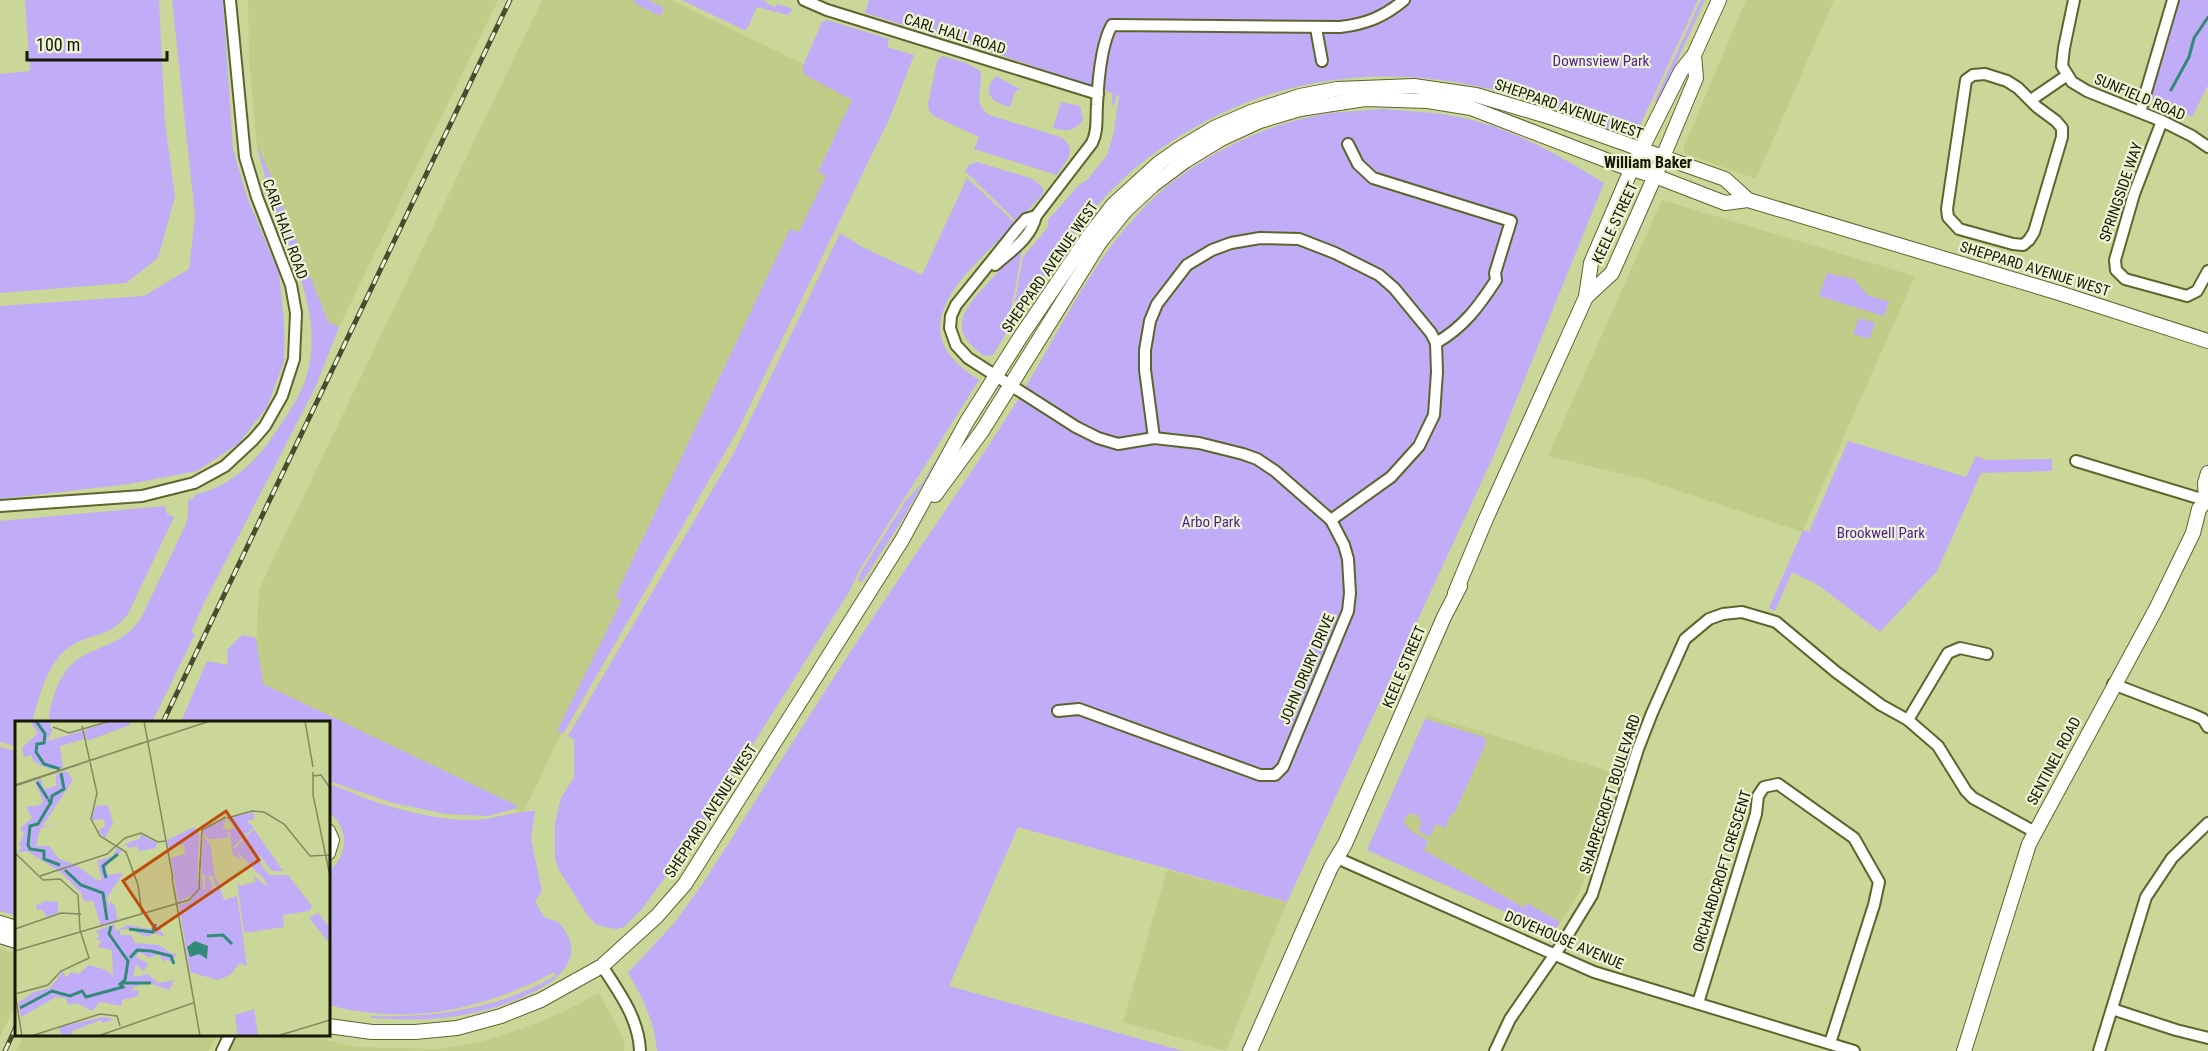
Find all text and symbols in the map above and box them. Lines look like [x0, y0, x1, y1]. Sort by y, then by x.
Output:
street label: CARL HALL ROAD [902, 10, 1008, 58]
scale bar [27, 24, 166, 62]
text: 100 m [36, 34, 80, 55]
park label: Downsview Park [1553, 52, 1650, 70]
street label: SUNFIELD ROAD [2092, 70, 2188, 124]
street label: SHEPPARD AVENUE WEST [1492, 75, 1646, 143]
street label: SPRINGSIDE WAY [2096, 140, 2146, 244]
district label: William Baker [1604, 153, 1692, 172]
street label: CARL HALL ROAD [258, 176, 312, 282]
street label: KEELE STREET [1588, 179, 1642, 266]
street label: SHEPPARD AVENUE WEST [998, 198, 1102, 336]
street label: SHEPPARD AVENUE WEST [1958, 238, 2112, 300]
park label: Arbo Park [1182, 513, 1240, 531]
park label: Brookwell Park [1837, 524, 1925, 542]
street label: JOHN DRURY DRIVE [1276, 611, 1338, 727]
street label: KEELE STREET [1379, 623, 1429, 711]
street label: SHARPECROFT BOULEVARD [1576, 712, 1644, 876]
street label: SENTINEL ROAD [2023, 714, 2085, 808]
inset map [15, 721, 330, 1036]
street label: SHEPPARD AVENUE WEST [661, 741, 761, 881]
street label: ORCHARDCROFT CRESCENT [1689, 788, 1755, 954]
street label: DOVEHOUSE AVENUE [1502, 907, 1626, 973]

